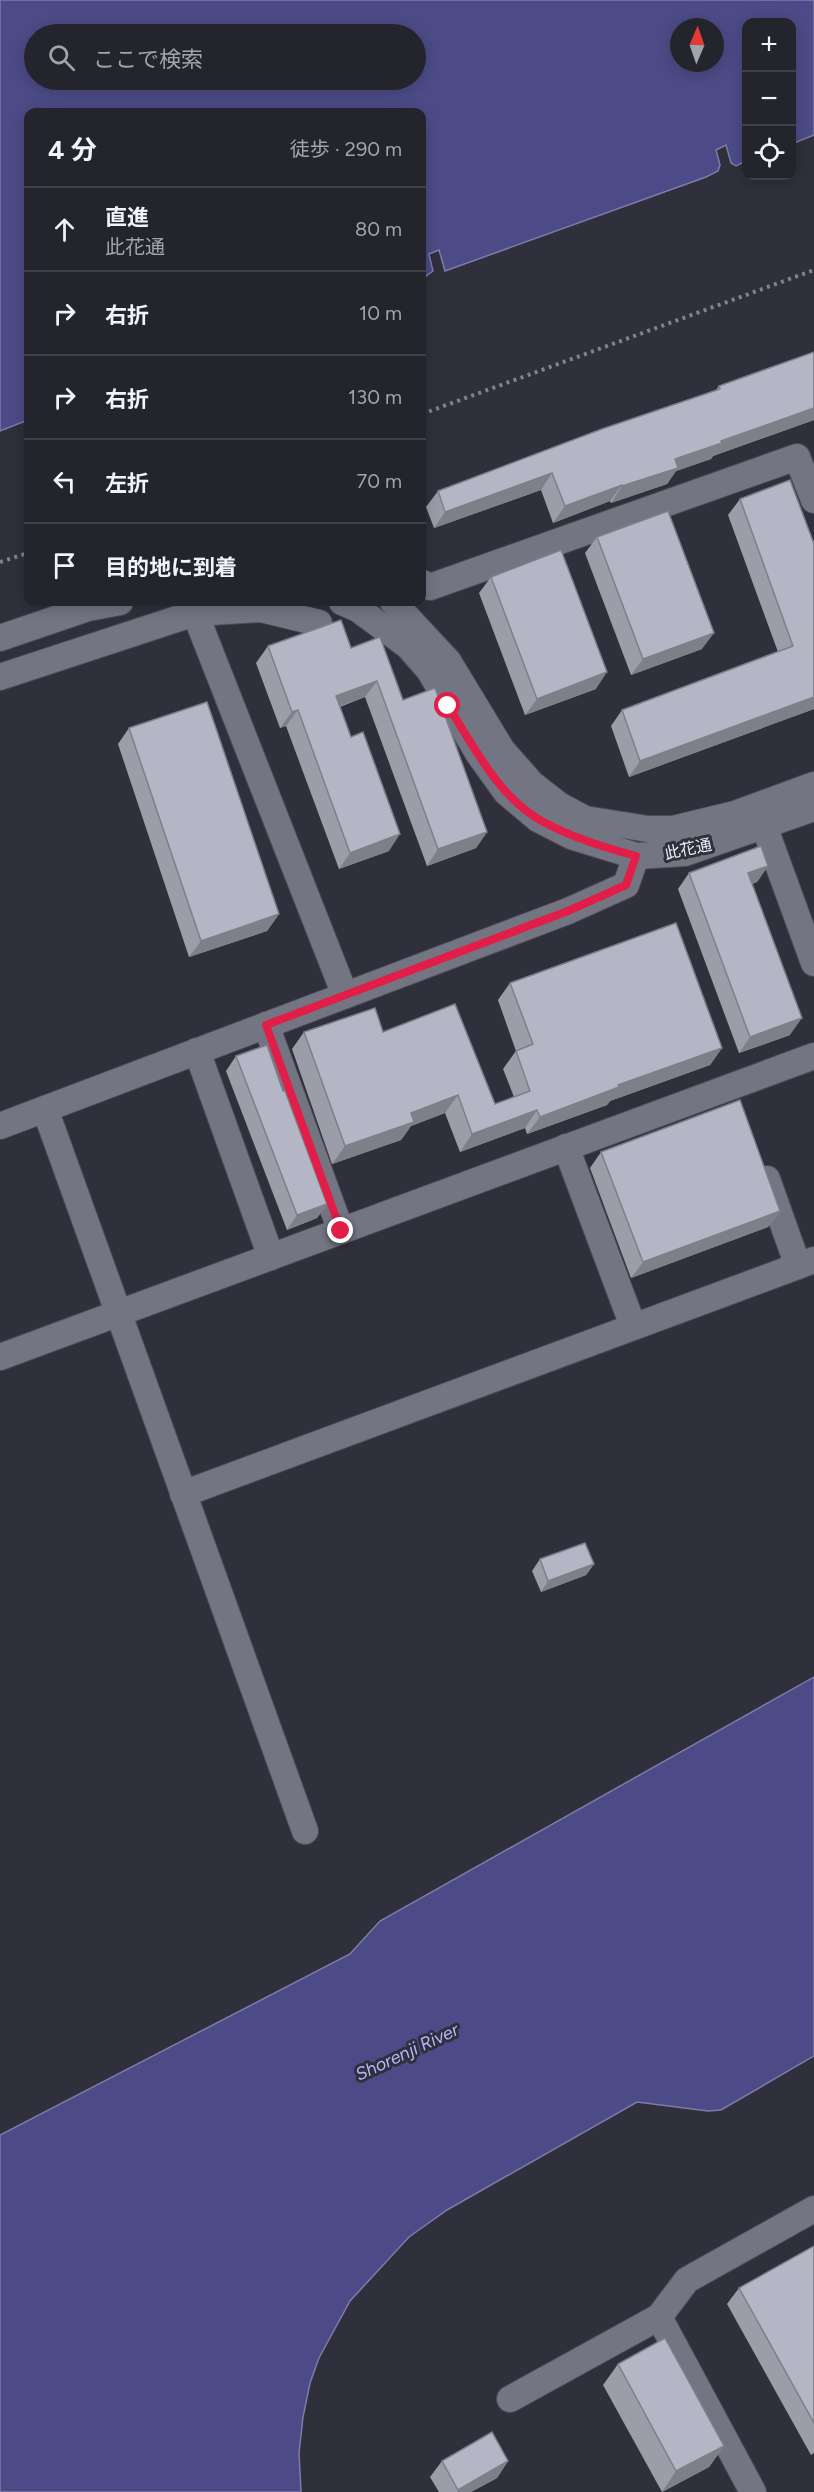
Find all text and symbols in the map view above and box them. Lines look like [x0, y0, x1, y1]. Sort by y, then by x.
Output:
north arrow [670, 18, 724, 72]
map controls [742, 18, 796, 180]
button: + [742, 18, 796, 72]
search box [24, 24, 426, 90]
icon: search [45, 41, 78, 74]
text: ここで検索 [93, 46, 203, 73]
button: − [742, 72, 796, 126]
button: locate [742, 126, 796, 180]
text: 4 分 [48, 134, 97, 166]
text: 徒歩 · 290 m [290, 137, 402, 161]
text: 直進 [105, 204, 149, 231]
icon: ahead [48, 213, 81, 246]
text: 80 m [355, 217, 402, 241]
text: 此花通 [105, 235, 165, 259]
icon: right [48, 297, 81, 330]
text: 10 m [359, 301, 402, 325]
text: 右折 [105, 302, 149, 329]
icon: right [48, 381, 81, 414]
text: 130 m [348, 385, 402, 409]
text: 右折 [105, 386, 149, 413]
icon: left [48, 465, 81, 498]
text: 70 m [356, 469, 402, 493]
text: 左折 [105, 470, 149, 497]
icon: arrive [48, 549, 81, 582]
text: 目的地に到着 [105, 554, 237, 581]
route start [434, 692, 460, 718]
street label: 此花通 [663, 835, 713, 863]
route end [327, 1217, 353, 1243]
water label: Shorenji River [352, 2018, 463, 2086]

